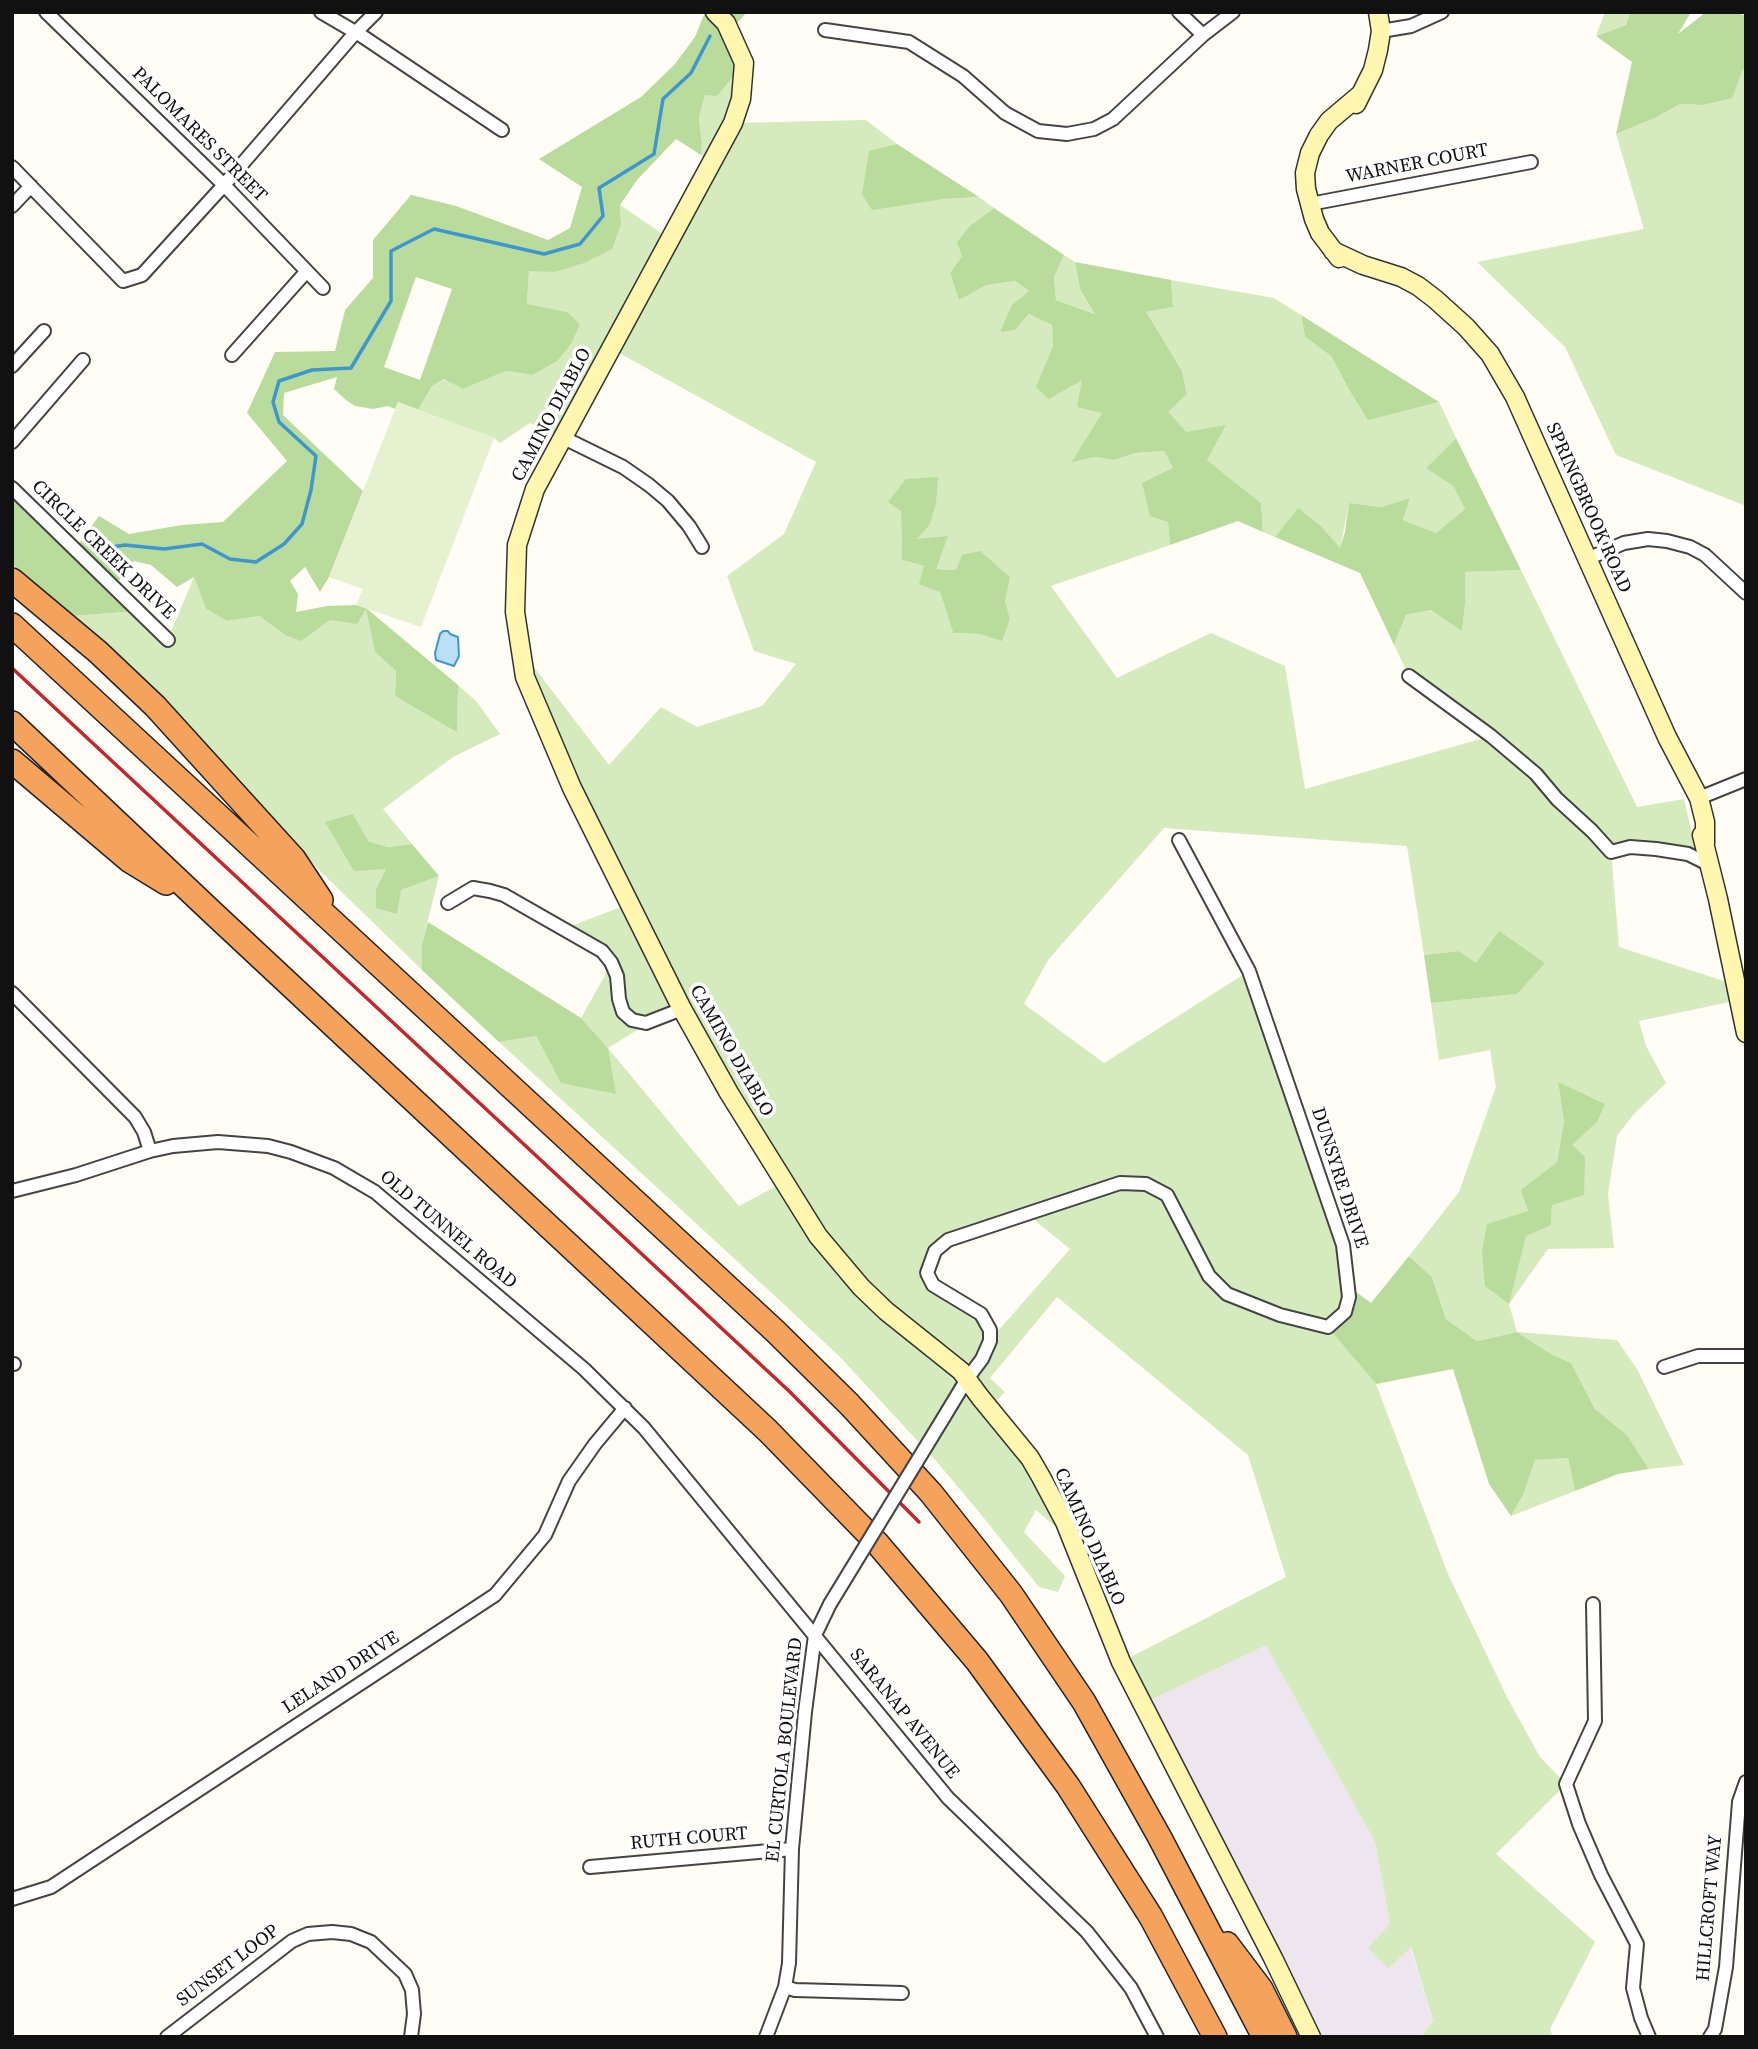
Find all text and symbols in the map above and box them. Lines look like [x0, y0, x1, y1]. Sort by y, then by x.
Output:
street label: PALOMARES STREET [127, 63, 271, 207]
street label: WARNER COURT [1344, 139, 1490, 189]
street label: CAMINO DIABLO [507, 344, 597, 486]
street label: SPRINGBROOK ROAD [1540, 419, 1636, 597]
street label: CIRCLE CREEK DRIVE [26, 476, 180, 624]
street label: CAMINO DIABLO [684, 981, 778, 1121]
street label: DUNSYRE DRIVE [1306, 1105, 1372, 1251]
street label: OLD TUNNEL ROAD [375, 1166, 521, 1294]
street label: CAMINO DIABLO [1048, 1465, 1130, 1609]
street label: LELAND DRIVE [278, 1627, 404, 1719]
street label: EL CURTOLA BOULEVARD [762, 1636, 808, 1864]
street label: SARANAP AVENUE [844, 1644, 964, 1784]
street label: RUTH COURT [629, 1823, 749, 1855]
street label: HILLCROFT WAY [1692, 1834, 1728, 1982]
street label: SUNSET LOOP [172, 1920, 284, 2012]

